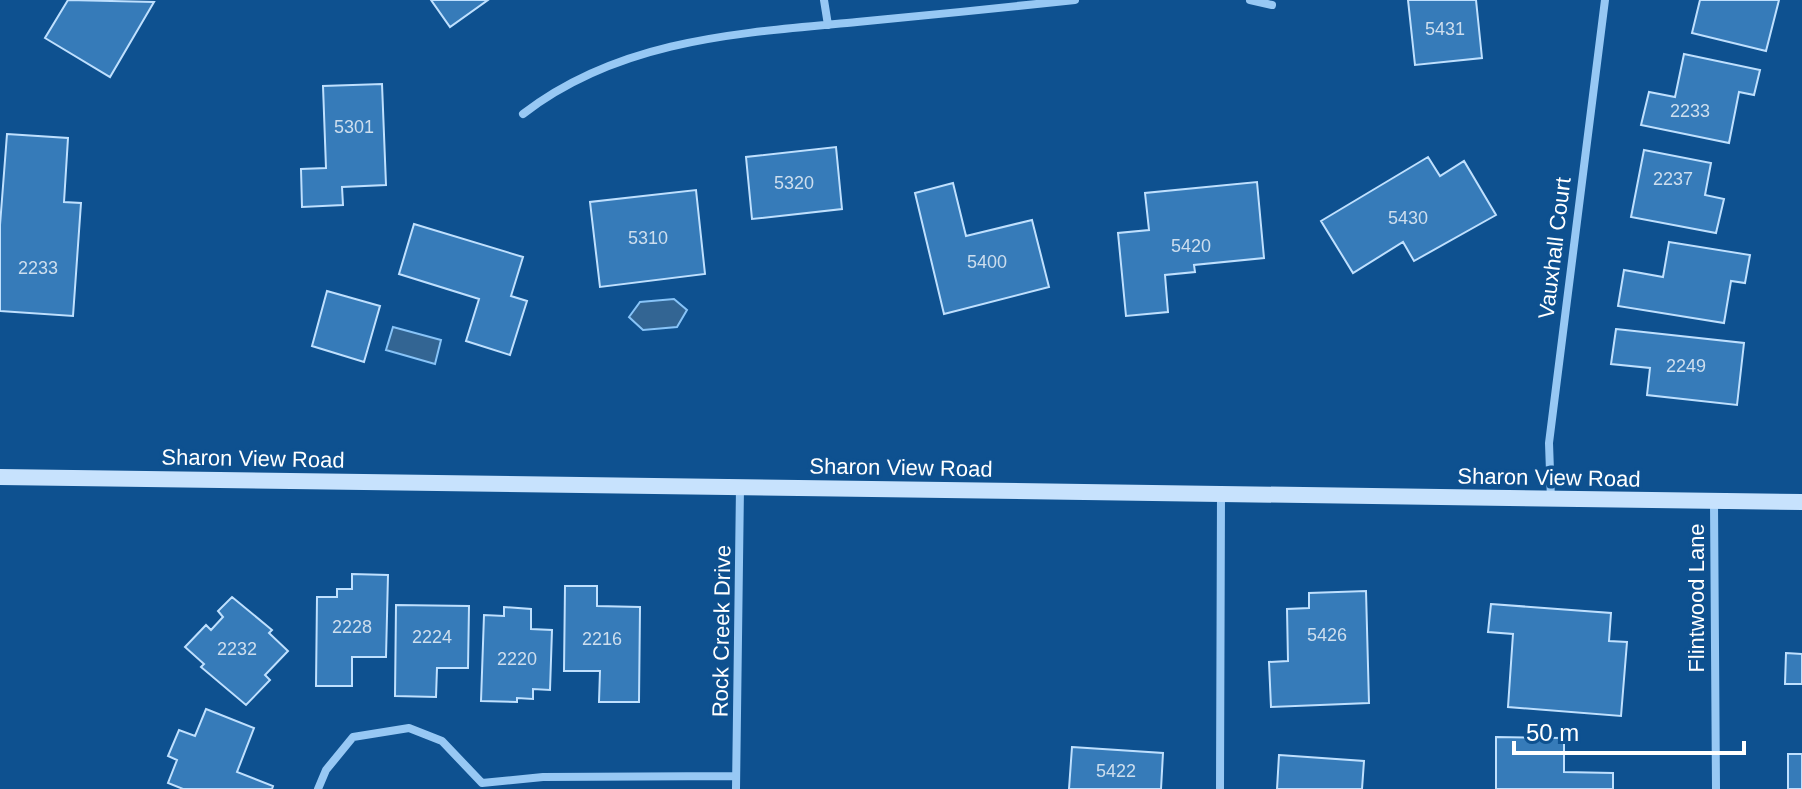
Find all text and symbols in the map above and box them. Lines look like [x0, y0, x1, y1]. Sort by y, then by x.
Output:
house number: 5431 [1425, 19, 1465, 39]
house number: 2233 [1670, 101, 1710, 121]
house number: 5301 [334, 117, 374, 137]
house number: 2237 [1653, 169, 1693, 189]
house number: 5320 [774, 173, 814, 193]
street label: Vauxhall Court [1533, 176, 1576, 320]
house number: 5430 [1388, 208, 1428, 228]
house number: 5310 [628, 228, 668, 248]
house number: 5420 [1171, 236, 1211, 256]
house number: 5400 [967, 252, 1007, 272]
house number: 2233 [18, 258, 58, 278]
house number: 2249 [1666, 356, 1706, 376]
street label: Sharon View Road [161, 444, 345, 473]
street label: Sharon View Road [809, 453, 993, 482]
street label: Sharon View Road [1457, 463, 1641, 492]
street label: Flintwood Lane [1684, 523, 1709, 673]
street label: Rock Creek Drive [707, 545, 736, 717]
house number: 2228 [332, 617, 372, 637]
house number: 5426 [1307, 625, 1347, 645]
house number: 2224 [412, 627, 452, 647]
house number: 2216 [582, 629, 622, 649]
house number: 2232 [217, 639, 257, 659]
house number: 2220 [497, 649, 537, 669]
scale bar [1514, 705, 1744, 755]
text: 50 m [1526, 719, 1579, 746]
house number: 5422 [1096, 761, 1136, 781]

